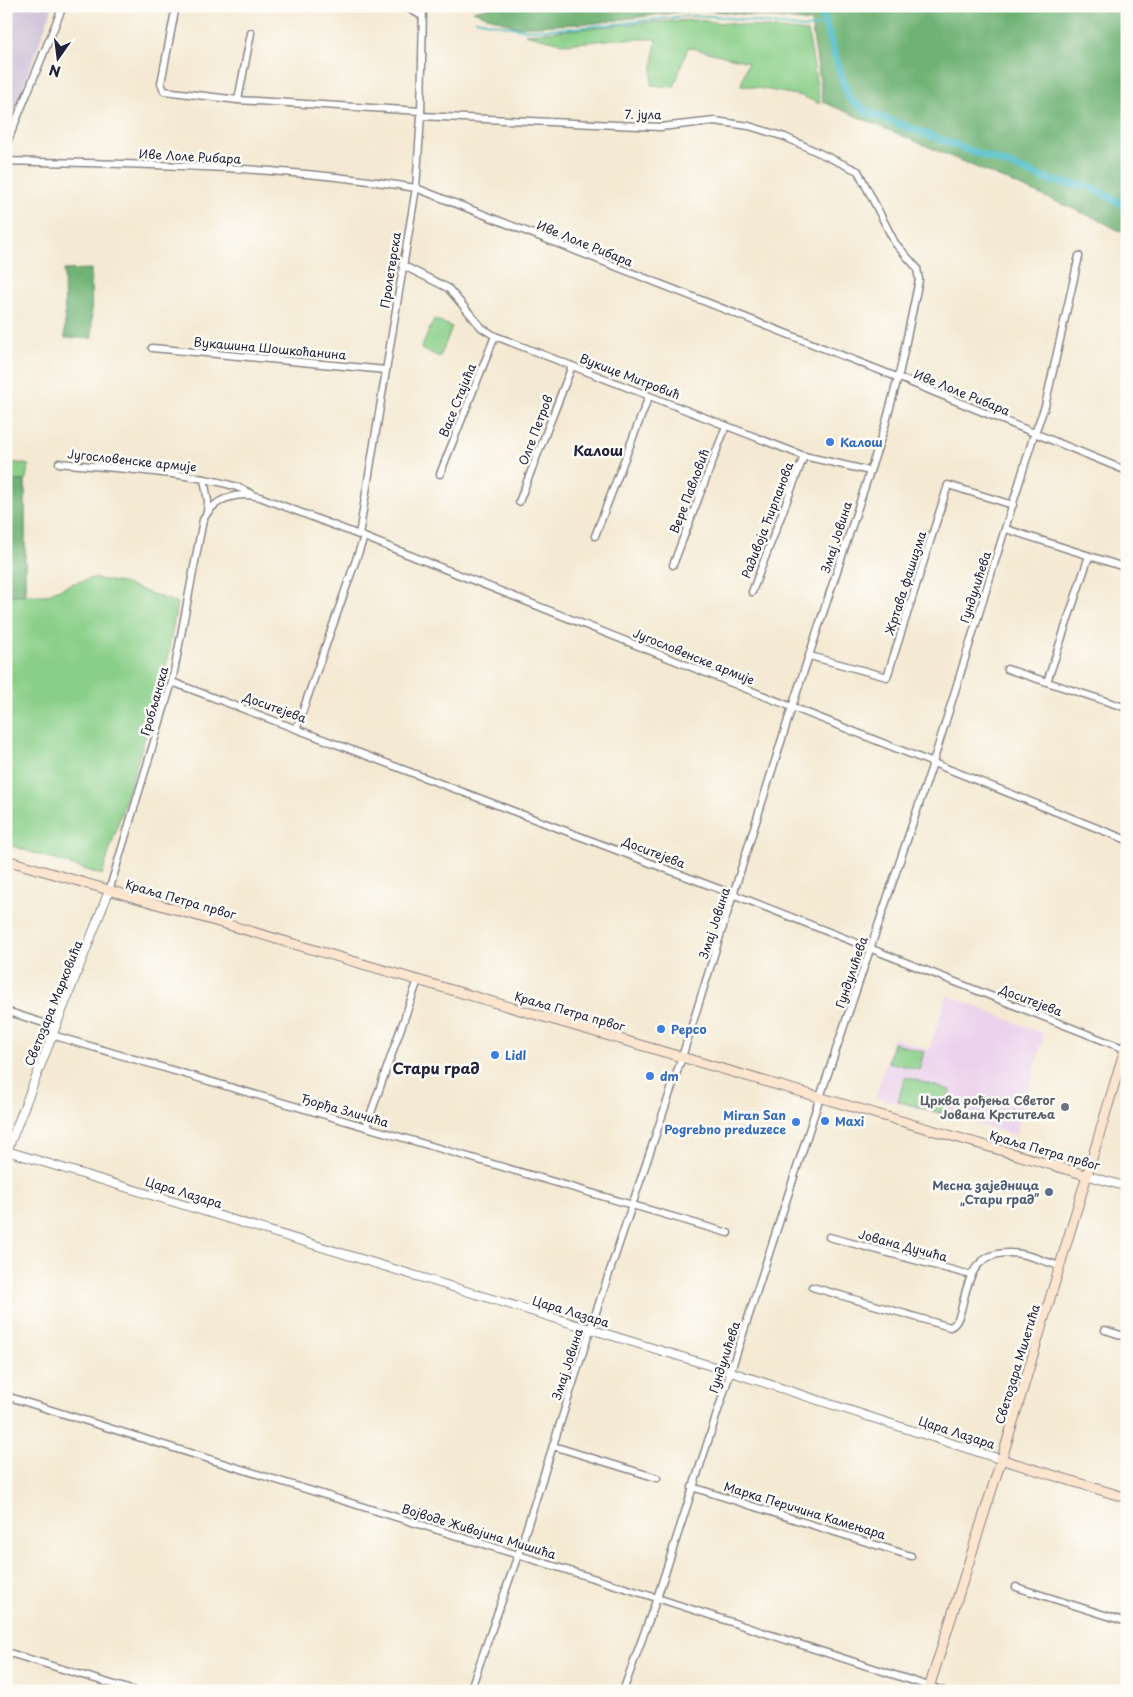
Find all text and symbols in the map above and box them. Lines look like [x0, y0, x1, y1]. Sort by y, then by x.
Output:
north arrow [32, 32, 82, 82]
text: N [47, 60, 63, 83]
street label: 7. јула [624, 105, 662, 123]
street label: Иве Лоле Рибара [138, 144, 242, 168]
street label: Иве Лоле Рибара [534, 215, 636, 271]
street label: Пролетерска [375, 230, 405, 309]
street label: Вукашина Шошкоћанина [193, 332, 347, 364]
street label: Вукице Митровић [577, 349, 683, 403]
street label: Васе Стајића [434, 360, 480, 439]
street label: Иве Лоле Рибара [911, 364, 1013, 420]
street label: Олге Петров [513, 392, 557, 468]
place label: Калош [840, 433, 883, 451]
marker: Калош [824, 436, 836, 448]
district label: Калош [573, 440, 623, 461]
street label: Југословенске армије [67, 444, 197, 476]
street label: Вере Павловић [665, 446, 713, 536]
street label: Радивоја Ћирпанова [737, 459, 798, 581]
street label: Змај Јовина [816, 499, 856, 575]
street label: Жртава фашизма [880, 528, 931, 637]
street label: Гундулићева [955, 548, 995, 625]
street label: Југословенске армије [631, 623, 757, 689]
street label: Гробљанска [136, 664, 173, 738]
street label: Доситејева [240, 687, 310, 727]
street label: Доситејева [619, 831, 688, 872]
street label: Краља Петра првог [124, 875, 239, 924]
street label: Змај Јовина [694, 885, 734, 961]
street label: Гундулићева [830, 933, 872, 1010]
street label: Светозара Марковића [20, 937, 87, 1069]
street label: Доситејева [996, 979, 1065, 1020]
street label: Краља Петра првог [513, 987, 628, 1036]
place label: Pepco [671, 1020, 706, 1038]
marker: Pepco [655, 1023, 667, 1035]
place label: Lidl [505, 1046, 527, 1064]
marker: Lidl [489, 1049, 501, 1061]
district label: Стари град [393, 1056, 479, 1079]
place label: dm [660, 1067, 679, 1085]
marker: dm [644, 1070, 656, 1082]
street label: Ђорђа Зличића [299, 1089, 391, 1131]
place label: Црква рођења Светог Јована Крститеља [920, 1091, 1055, 1123]
marker: Црква рођења Светог Јована Крститеља [1059, 1101, 1071, 1113]
place label: Miran San Pogrebno preduzece [664, 1106, 786, 1138]
place label: Maxi [835, 1112, 865, 1130]
marker: Maxi [819, 1115, 831, 1127]
marker: Miran San Pogrebno preduzece [790, 1116, 802, 1128]
street label: Краља Петра првог [988, 1126, 1103, 1175]
street label: Цара Лазара [143, 1172, 225, 1212]
place label: Месна заједница „Стари град” [932, 1176, 1040, 1208]
marker: Месна заједница „Стари град” [1043, 1186, 1055, 1198]
street label: Јована Дучића [857, 1224, 950, 1266]
street label: Цара Лазара [530, 1291, 612, 1331]
street label: Светозара Милетића [990, 1301, 1044, 1426]
street label: Гундулићева [704, 1318, 744, 1395]
street label: Змај Јовина [547, 1326, 587, 1402]
street label: Цара Лазара [916, 1411, 998, 1453]
street label: Марка Перичина Камењара [722, 1477, 889, 1543]
street label: Војводе Живојина Мишића [400, 1499, 559, 1563]

